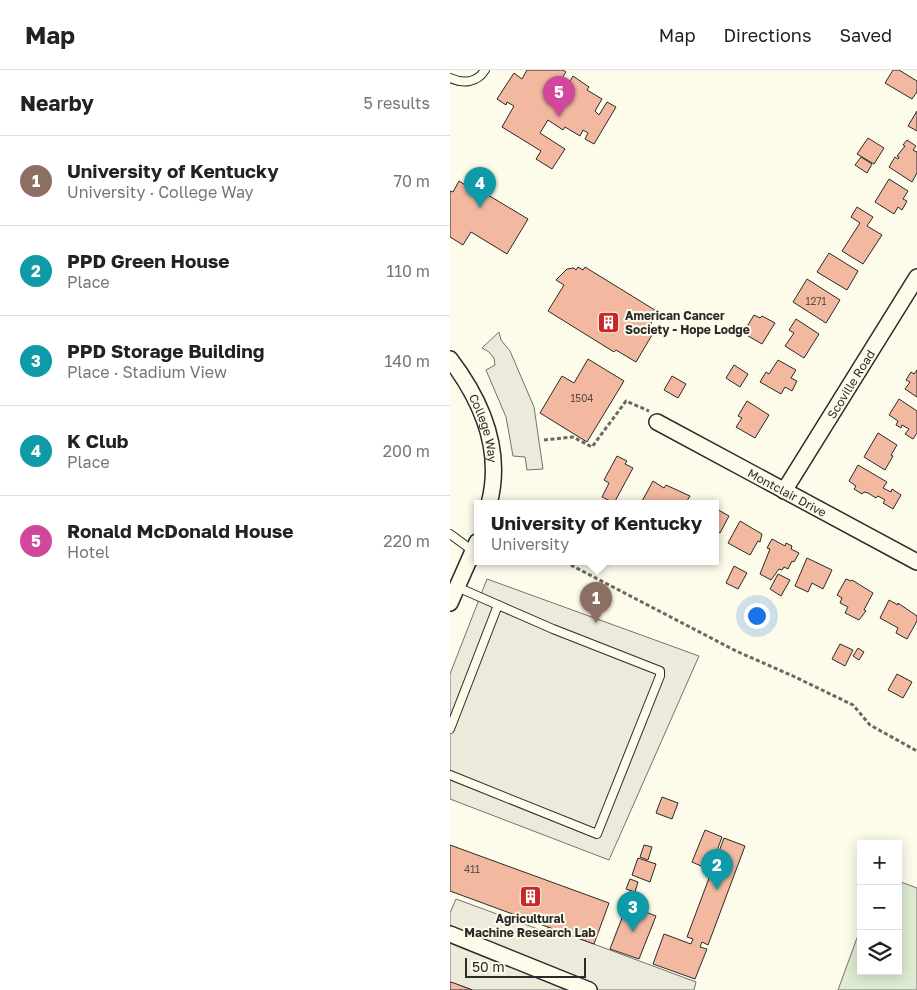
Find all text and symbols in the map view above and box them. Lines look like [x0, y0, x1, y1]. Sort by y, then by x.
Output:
text: Map [25, 20, 75, 49]
text: Map [659, 24, 695, 46]
text: Directions [723, 24, 811, 46]
text: Saved [839, 24, 892, 46]
pin: 5 [543, 76, 575, 117]
text: Nearby [20, 90, 94, 116]
text: 5 results [364, 93, 430, 113]
text: University of Kentucky [67, 159, 279, 182]
pin: 4 [464, 167, 496, 208]
text: 1 [32, 171, 40, 191]
text: 70 m [393, 171, 430, 191]
text: University · College Way [67, 182, 254, 202]
text: PPD Green House [67, 249, 230, 272]
text: 2 [31, 261, 41, 281]
text: 110 m [386, 261, 430, 281]
text: Place [67, 272, 110, 292]
house number: 1271 [806, 295, 827, 307]
place label: American Cancer Society - Hope Lodge [625, 308, 750, 337]
building icon: American Cancer Society - Hope Lodge [597, 310, 621, 334]
text: PPD Storage Building [67, 339, 264, 362]
street label: Scoville Road [824, 347, 878, 421]
text: 3 [31, 351, 41, 371]
text: 140 m [384, 351, 430, 371]
text: Place · Stadium View [67, 362, 227, 382]
street label: College Way [466, 391, 501, 463]
house number: 1504 [571, 392, 593, 404]
text: K Club [67, 429, 128, 452]
text: 4 [31, 441, 41, 461]
text: 200 m [383, 441, 430, 461]
text: Place [67, 452, 110, 472]
street label: Montclair Drive [745, 465, 829, 520]
popup [474, 500, 719, 565]
text: University of Kentucky [491, 511, 702, 534]
text: Ronald McDonald House [67, 519, 294, 542]
text: 5 [31, 531, 41, 551]
text: 220 m [383, 531, 430, 551]
text: University [491, 534, 569, 554]
text: Hotel [67, 542, 110, 562]
pin: 1 [580, 582, 612, 623]
your location [744, 603, 770, 629]
map controls [857, 840, 902, 975]
button: + [857, 840, 902, 885]
pin: 2 [701, 849, 733, 890]
house number: 411 [464, 863, 480, 875]
building icon: Agricultural Machine Research Lab [518, 885, 542, 909]
button: − [857, 885, 902, 930]
pin: 3 [617, 891, 649, 932]
place label: Agricultural Machine Research Lab [464, 911, 596, 940]
button: layers [857, 930, 902, 975]
scale bar [465, 955, 586, 978]
text: 50 m [472, 958, 505, 975]

